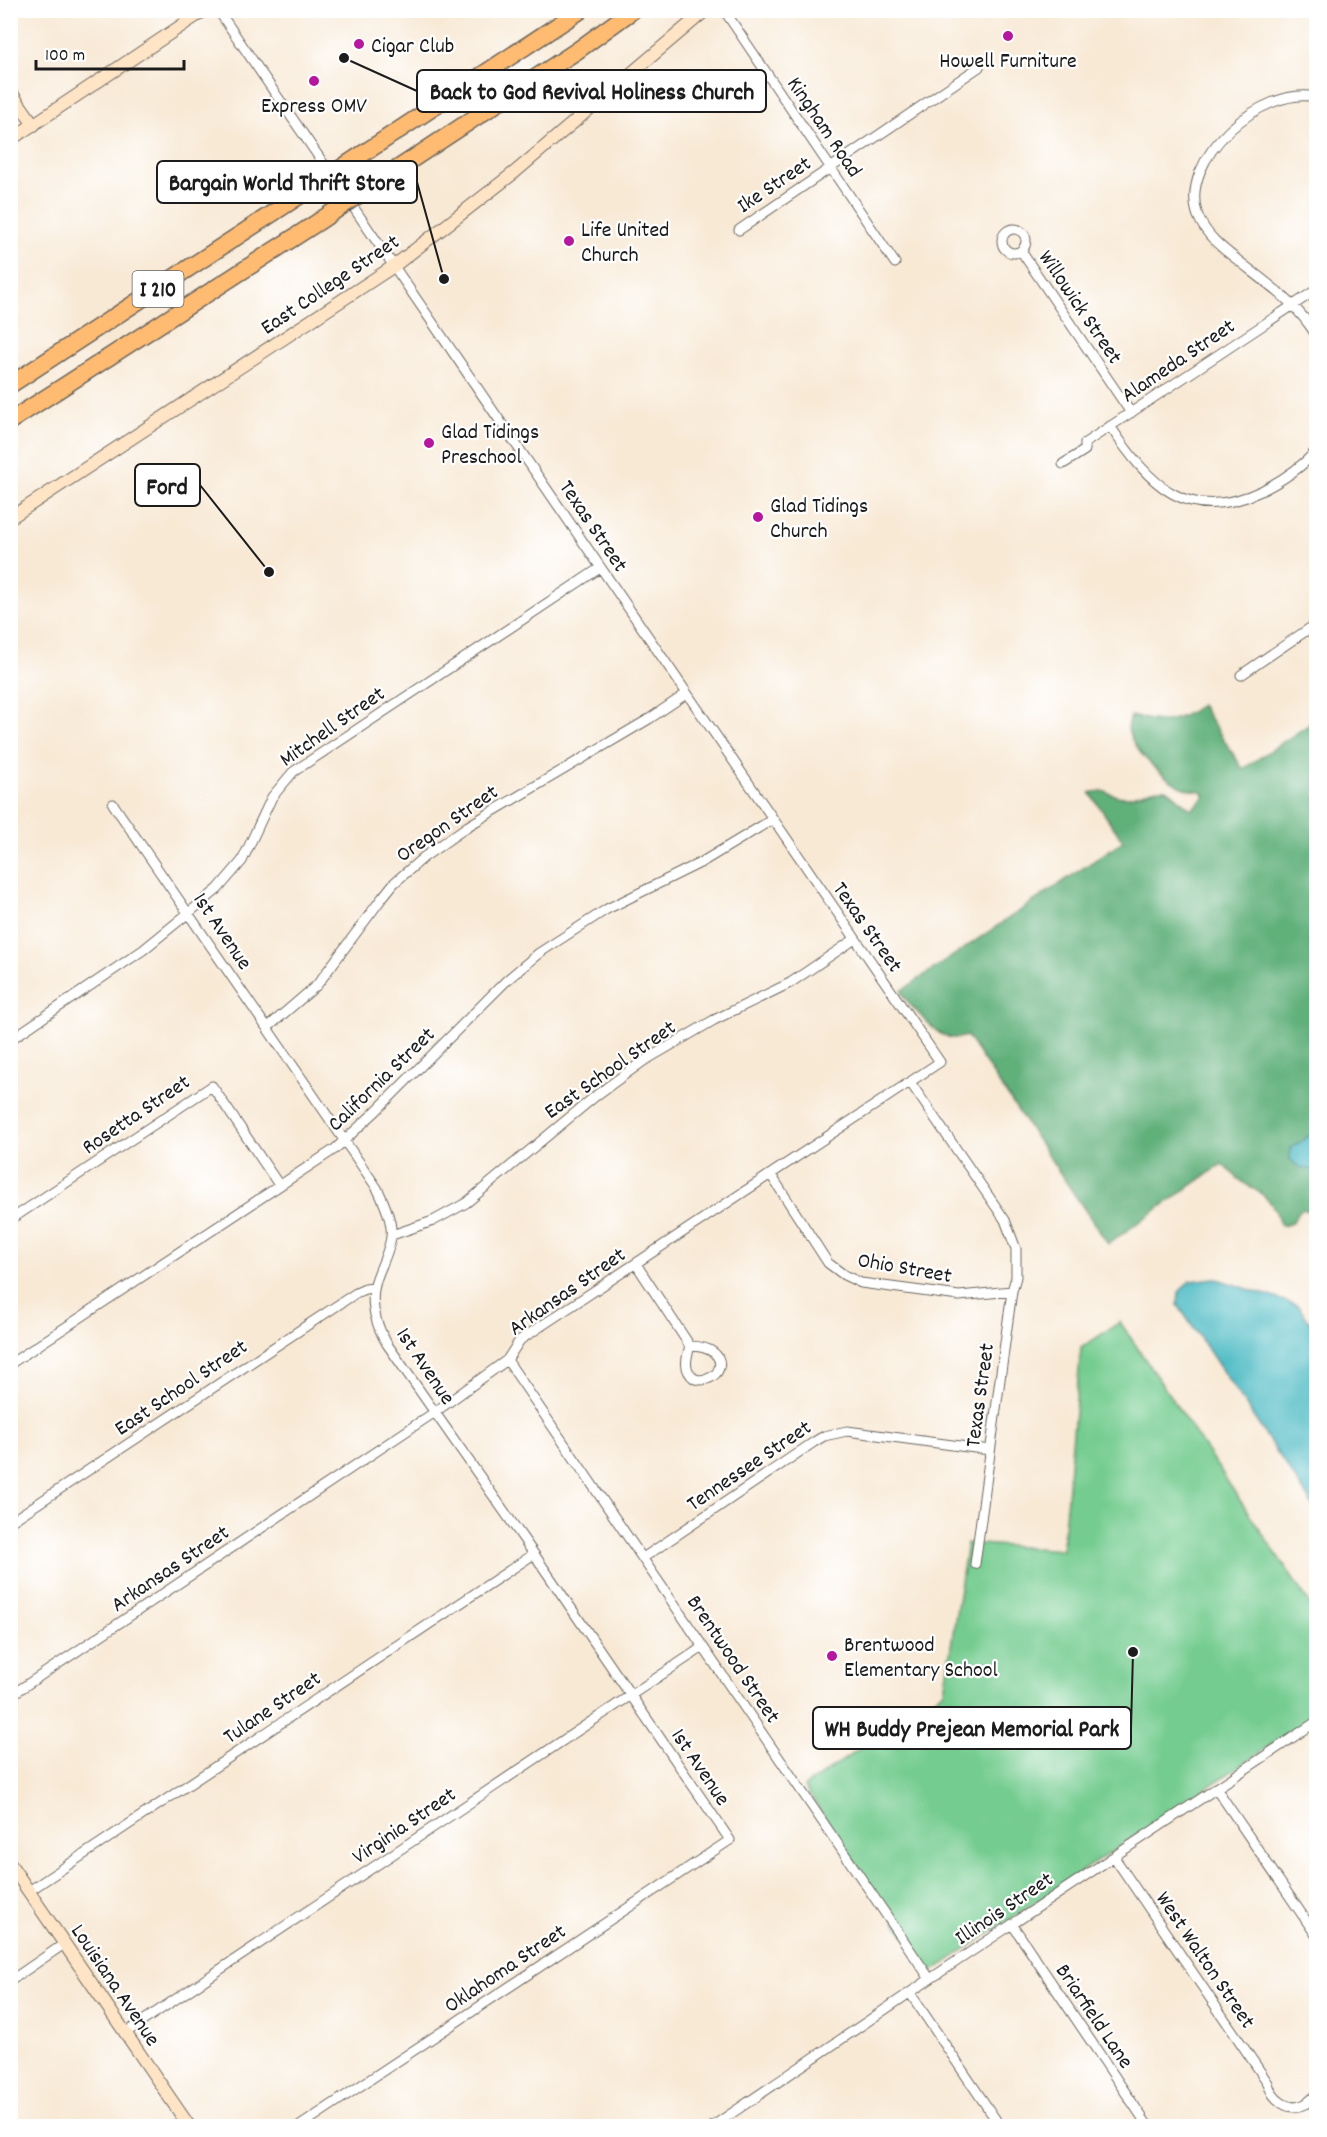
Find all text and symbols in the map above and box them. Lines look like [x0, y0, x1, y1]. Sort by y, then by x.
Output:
marker: Howell Furniture [1001, 29, 1015, 43]
place label: Cigar Club [371, 32, 454, 63]
scale bar [36, 33, 184, 71]
marker: Cigar Club [352, 37, 366, 51]
text: 100 m [45, 44, 85, 69]
place label: Howell Furniture [939, 47, 1077, 78]
callout: Back to God Revival Holiness Church [417, 70, 766, 112]
street label: Kingham Road [778, 71, 868, 185]
marker: Express OMV [307, 74, 321, 88]
text: Back to God Revival Holiness Church [430, 77, 754, 111]
place label: Express OMV [261, 92, 367, 123]
street label: Ike Street [731, 150, 818, 222]
callout: Bargain World Thrift Store [157, 161, 417, 203]
text: Bargain World Thrift Store [169, 168, 406, 202]
place label: Life United Church [581, 216, 669, 272]
street label: East College Street [255, 228, 407, 344]
marker: Life United Church [562, 234, 576, 248]
street label: Willowick Street [1029, 245, 1129, 371]
road number: I 210 [132, 271, 184, 307]
street label: Alameda Street [1116, 312, 1242, 412]
place label: Glad Tidings Preschool [441, 418, 539, 474]
marker: Glad Tidings Preschool [422, 436, 436, 450]
callout: Ford [135, 464, 200, 506]
text: Ford [146, 472, 188, 506]
street label: Texas Street [550, 475, 634, 579]
place label: Glad Tidings Church [770, 492, 868, 548]
marker: Glad Tidings Church [751, 510, 765, 524]
street label: Mitchell Street [274, 680, 392, 776]
street label: Oregon Street [391, 778, 505, 872]
street label: Texas Street [823, 876, 909, 980]
street label: 1st Avenue [184, 887, 258, 977]
street label: East School Street [539, 1014, 683, 1128]
street label: California Street [322, 1021, 443, 1140]
street label: Rosetta Street [77, 1068, 197, 1164]
street label: Arkansas Street [503, 1241, 633, 1345]
street label: Ohio Street [855, 1246, 954, 1293]
street label: 1st Avenue [387, 1322, 461, 1412]
street label: East School Street [109, 1333, 255, 1445]
street label: Texas Street [959, 1341, 1004, 1450]
street label: Tennessee Street [681, 1414, 819, 1520]
street label: Arkansas Street [105, 1519, 236, 1621]
street label: Brentwood Street [678, 1589, 787, 1730]
place label: Brentwood Elementary School [844, 1631, 998, 1687]
marker: Brentwood Elementary School [825, 1649, 839, 1663]
street label: Tulane Street [218, 1665, 328, 1753]
callout: WH Buddy Prejean Memorial Park [813, 1707, 1131, 1749]
text: WH Buddy Prejean Memorial Park [825, 1714, 1119, 1748]
street label: 1st Avenue [662, 1723, 736, 1813]
street label: Virginia Street [347, 1781, 463, 1873]
street label: Illinois Street [949, 1865, 1060, 1954]
street label: West Walton Street [1147, 1886, 1262, 2036]
street label: Oklahoma Street [439, 1918, 573, 2022]
street label: Louisiana Avenue [62, 1919, 167, 2053]
street label: Briarfield Lane [1047, 1958, 1140, 2076]

